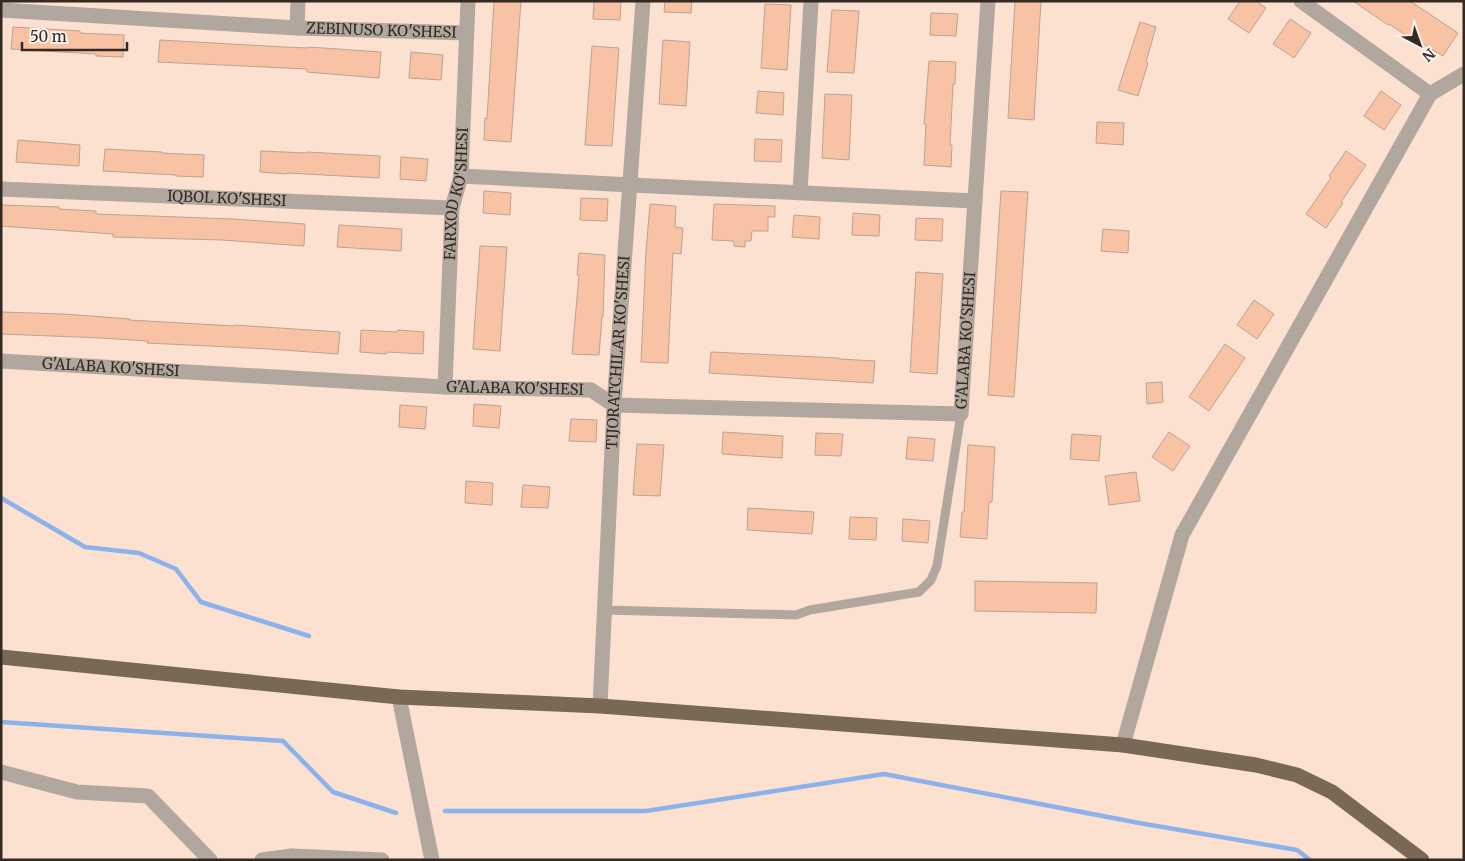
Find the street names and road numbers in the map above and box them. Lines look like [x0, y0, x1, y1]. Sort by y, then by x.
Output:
street label: ZEBINUSO KO'SHESI [306, 18, 457, 42]
street label: FARXOD KO'SHESI [440, 127, 472, 261]
street label: IQBOL KO'SHESI [167, 186, 287, 210]
street label: TIJORATCHILAR KO'SHESI [602, 255, 634, 450]
street label: G'ALABA KO'SHESI [951, 271, 979, 410]
street label: G'ALABA KO'SHESI [42, 353, 180, 380]
street label: G'ALABA KO'SHESI [446, 377, 584, 399]

